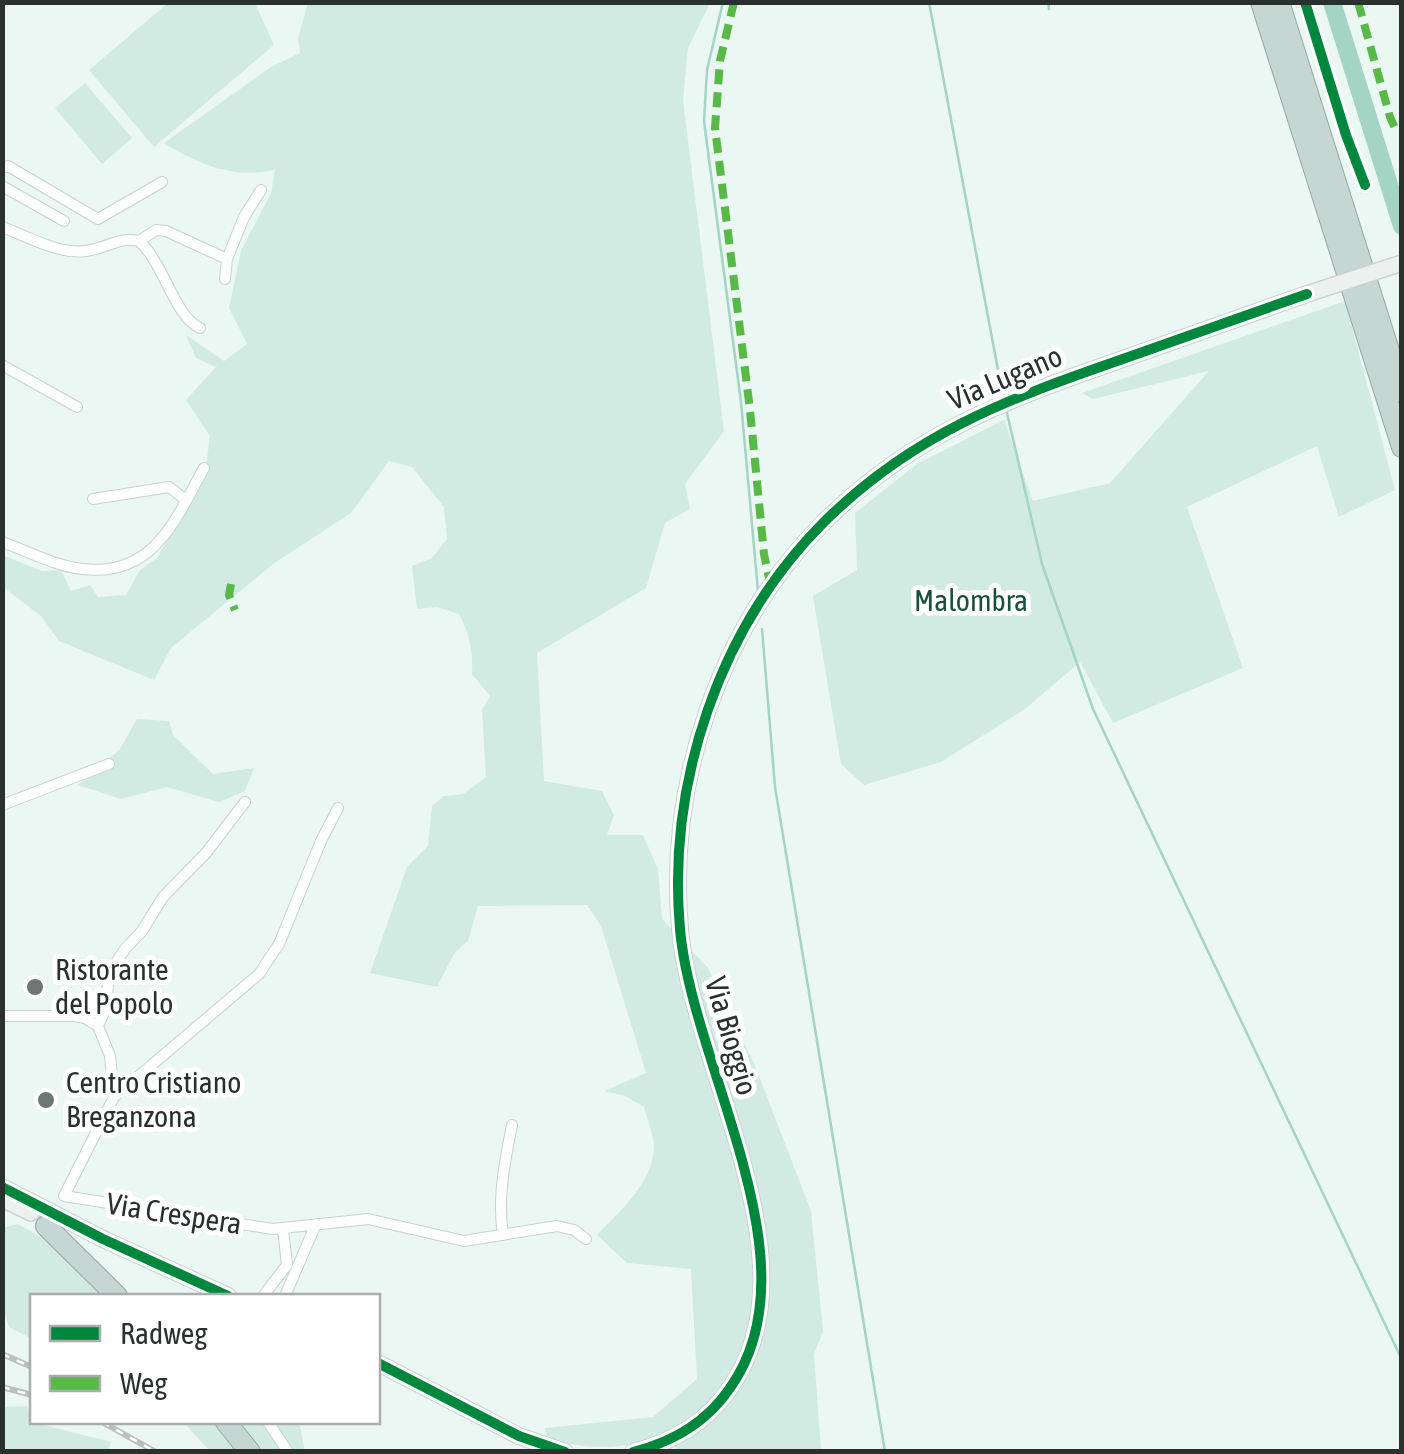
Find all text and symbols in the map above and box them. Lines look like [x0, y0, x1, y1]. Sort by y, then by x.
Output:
street label: Via Lugano [942, 338, 1067, 416]
park label: Malombra [914, 583, 1028, 617]
place label: Ristorante del Popolo [55, 952, 173, 1020]
street label: Via Bioggio [699, 973, 765, 1099]
marker: Ristorante del Popolo [24, 976, 46, 998]
place label: Centro Cristiano Breganzona [66, 1065, 241, 1133]
marker: Centro Cristiano Breganzona [35, 1089, 57, 1111]
street label: Via Crespera [104, 1186, 244, 1240]
legend [30, 1294, 380, 1424]
text: Radweg [120, 1316, 207, 1350]
text: Weg [120, 1366, 167, 1400]

